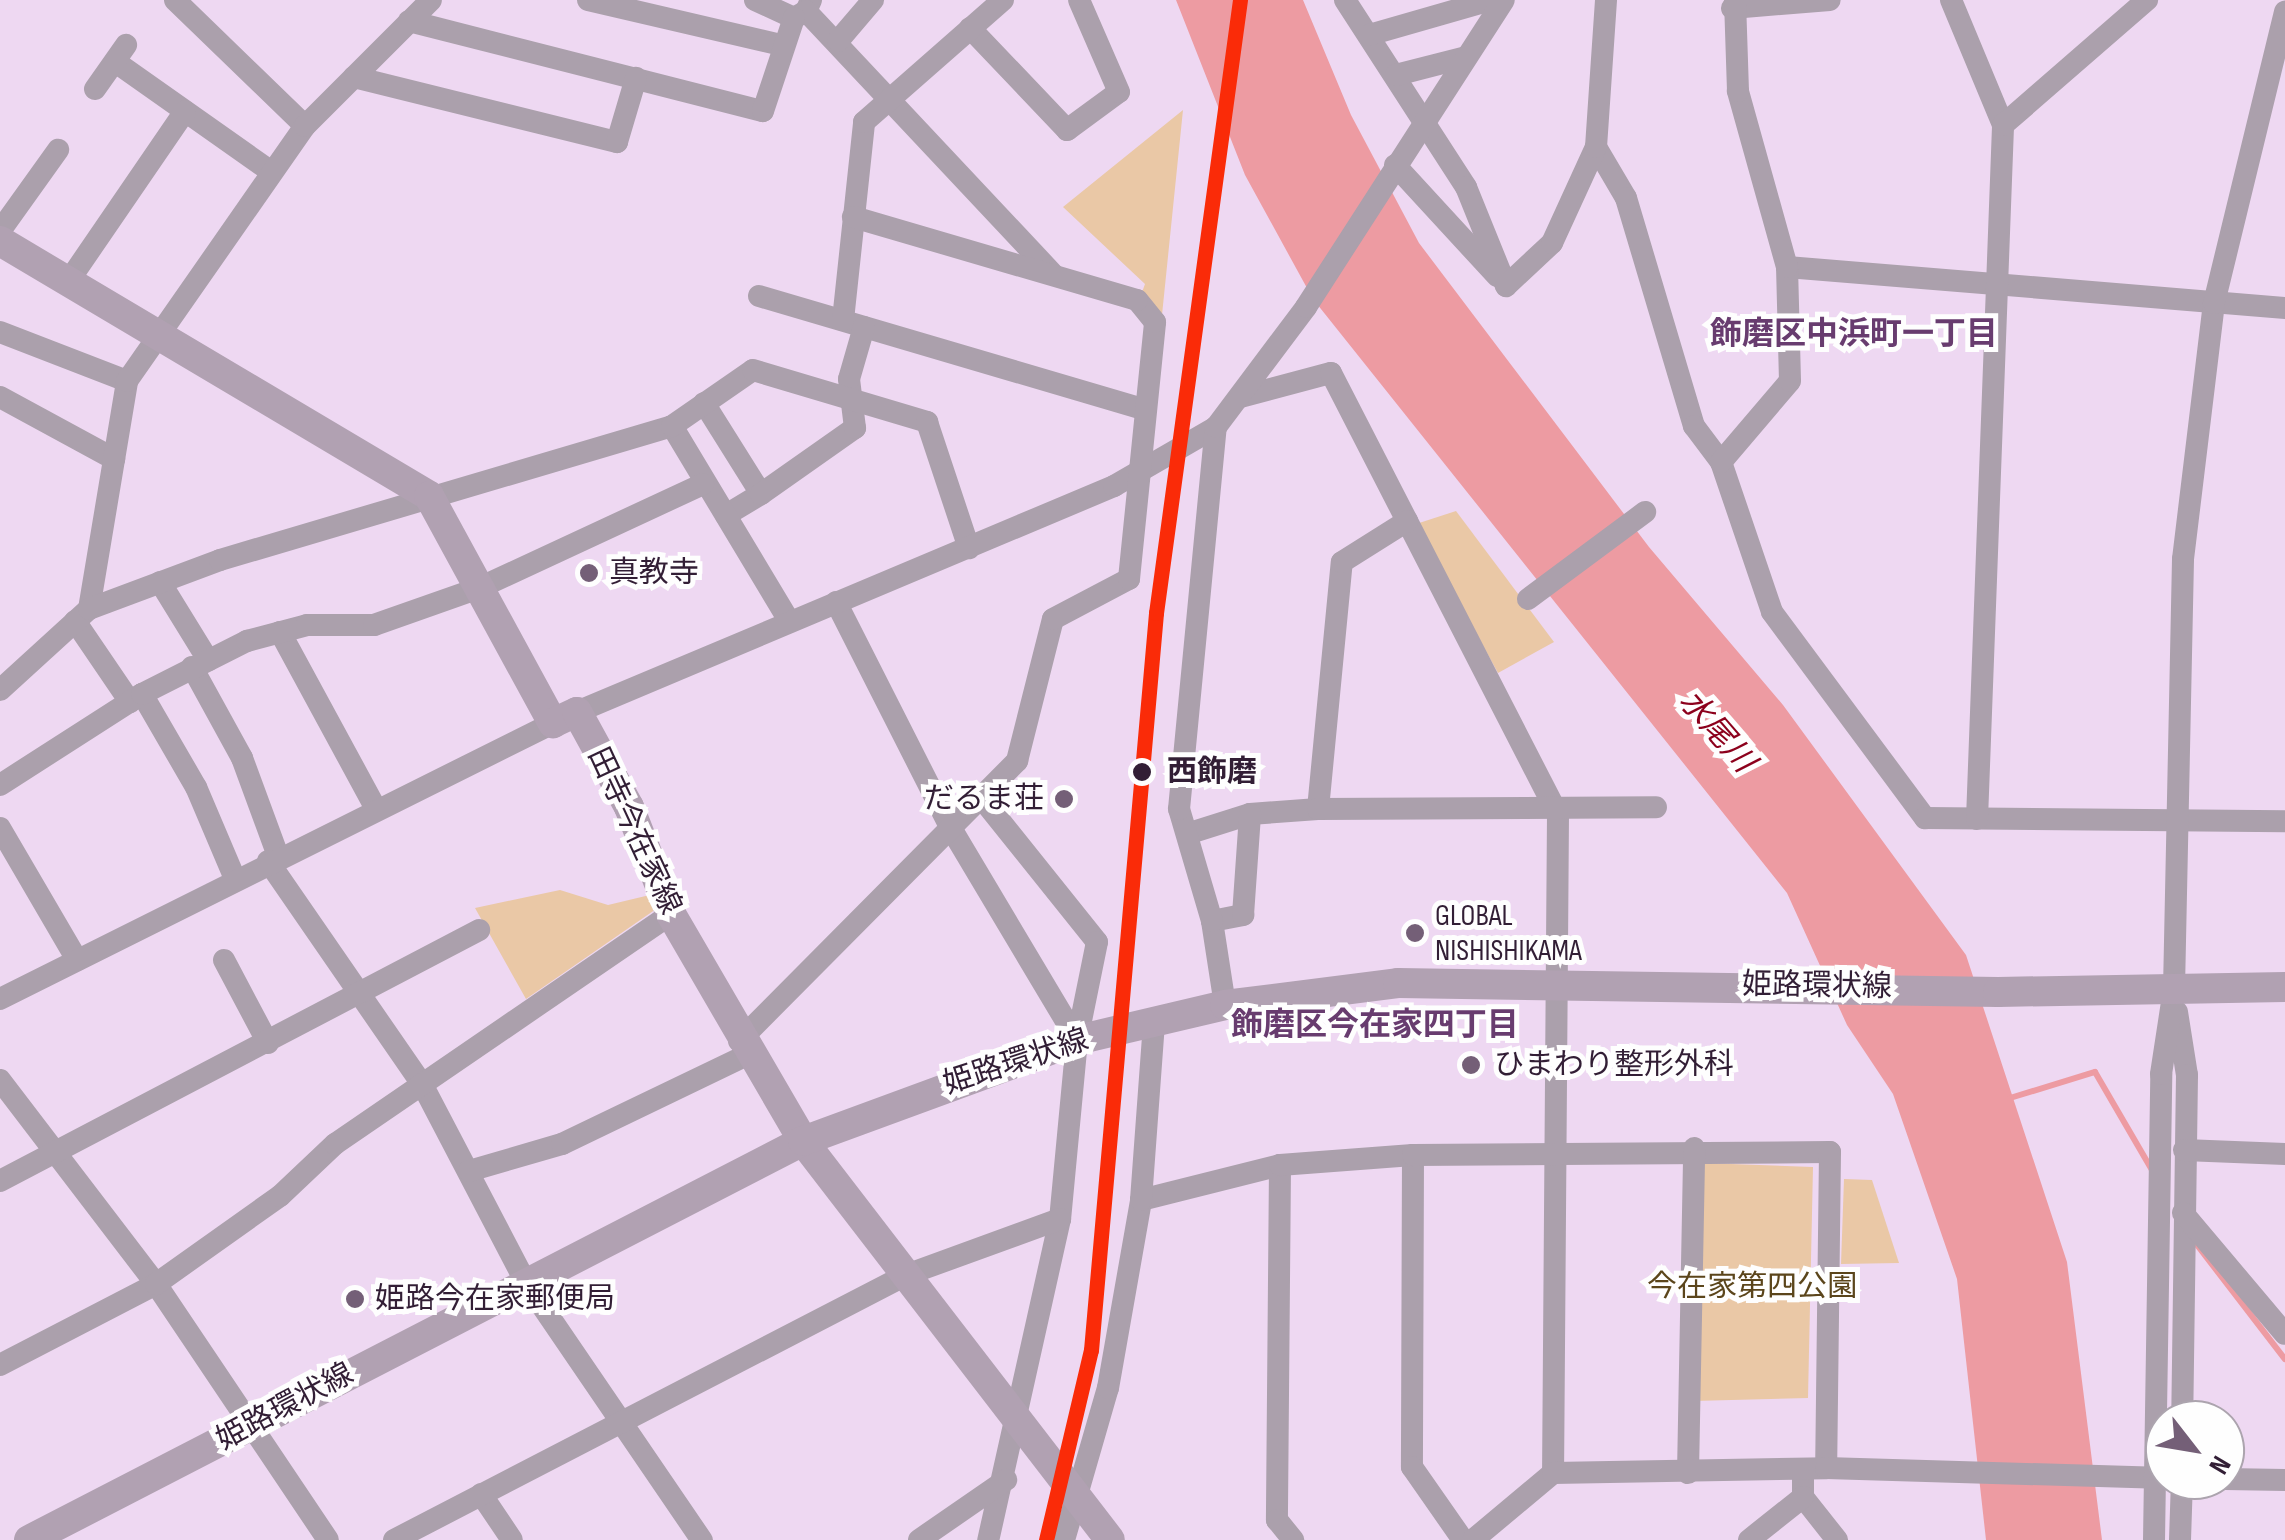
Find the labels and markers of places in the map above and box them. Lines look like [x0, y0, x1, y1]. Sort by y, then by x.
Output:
place label: 真教寺 [609, 555, 699, 591]
marker: 真教寺 [578, 562, 600, 584]
place label: 西飾磨 [1167, 754, 1257, 790]
marker: 西飾磨 [1126, 756, 1158, 788]
place label: だるま荘 [924, 781, 1044, 817]
marker: だるま荘 [1053, 788, 1075, 810]
place label: GLOBAL NISHISHIKAMA [1435, 898, 1582, 968]
marker: GLOBAL NISHISHIKAMA [1404, 922, 1426, 944]
place label: ひまわり整形外科 [1494, 1047, 1734, 1083]
marker: ひまわり整形外科 [1458, 1052, 1484, 1078]
place label: 姫路今在家郵便局 [375, 1281, 615, 1317]
marker: 姫路今在家郵便局 [344, 1288, 366, 1310]

